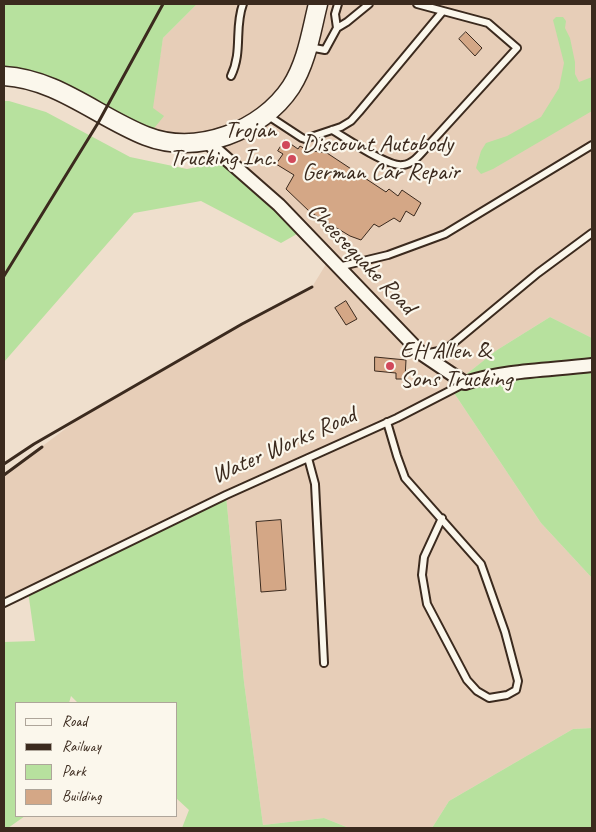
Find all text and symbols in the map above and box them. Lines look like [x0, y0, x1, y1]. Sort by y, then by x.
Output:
place label: Trojan Trucking Inc. [169, 117, 276, 173]
place label: Discount Autobody German Car Repair [302, 131, 460, 187]
marker: Trojan Trucking Inc. [280, 139, 292, 151]
marker: Discount Autobody German Car Repair [286, 153, 298, 165]
street label: Cheesequake Road [301, 197, 421, 321]
place label: EH Allen & Sons Trucking [400, 338, 512, 394]
marker: EH Allen & Sons Trucking [384, 360, 396, 372]
street label: Water Works Road [207, 401, 361, 491]
legend [15, 702, 178, 817]
text: Road [62, 712, 87, 731]
text: Railway [62, 737, 101, 756]
text: Park [62, 762, 86, 781]
text: Building [62, 787, 101, 806]

